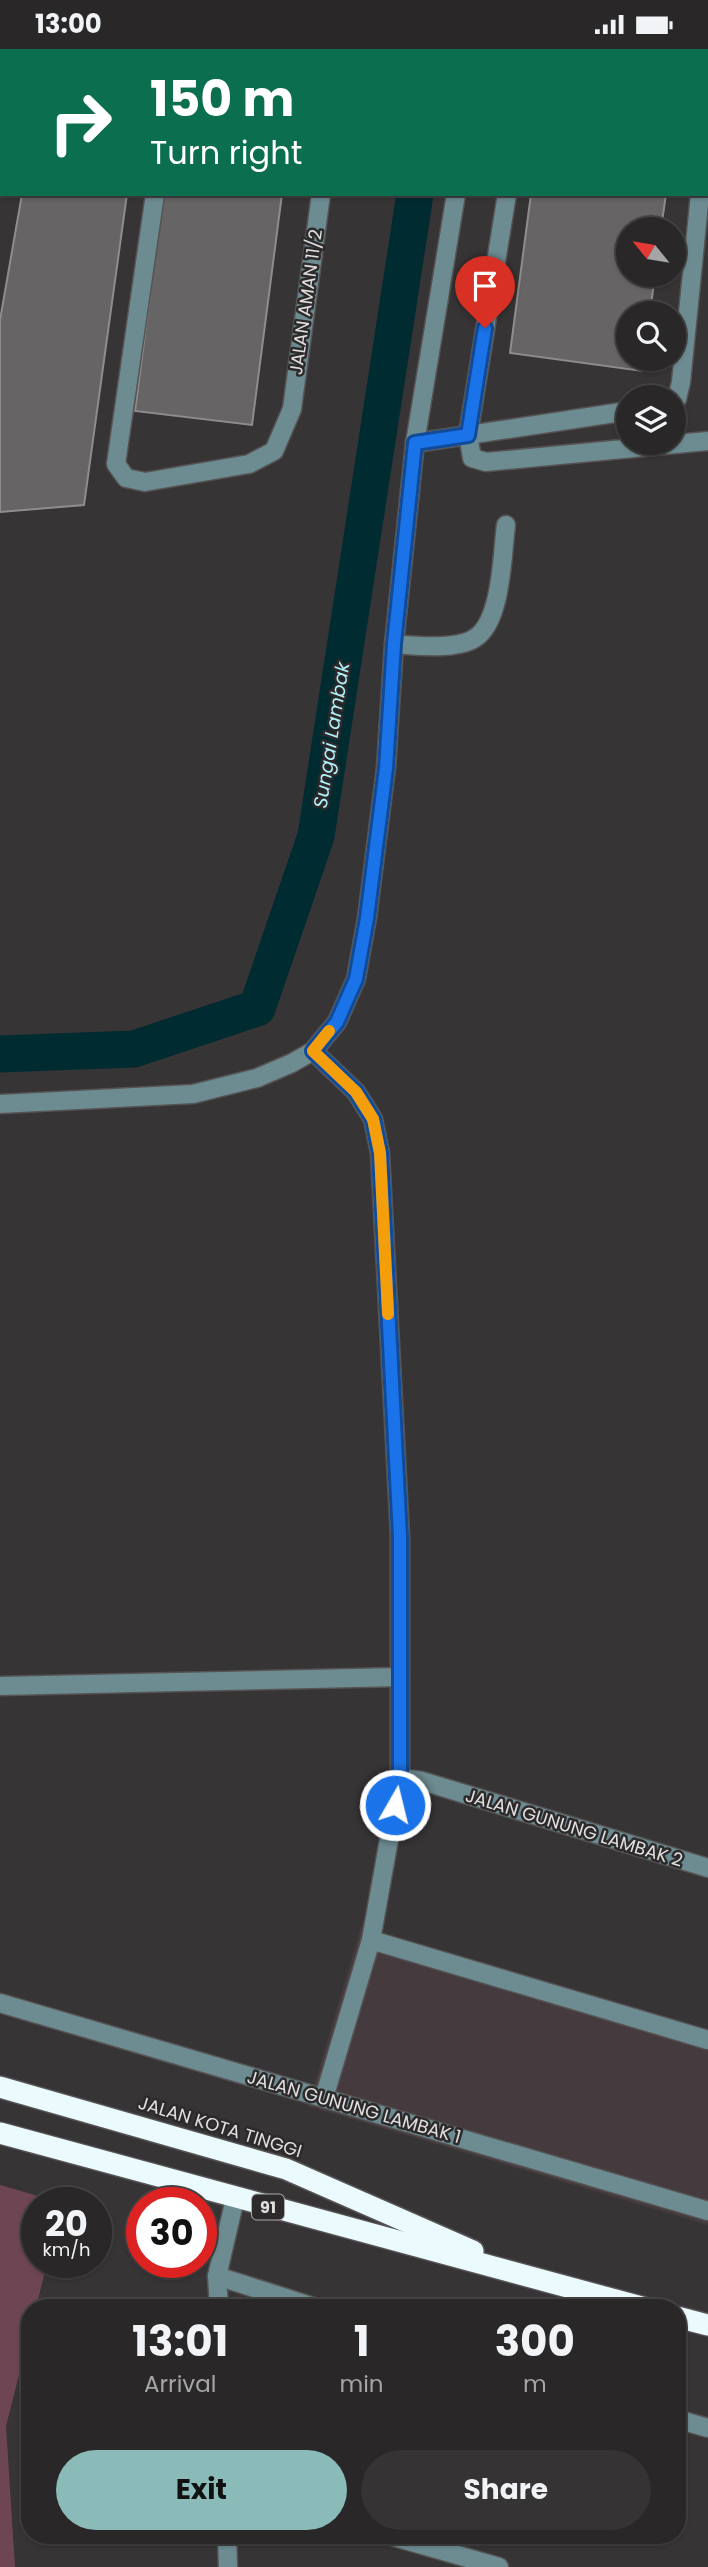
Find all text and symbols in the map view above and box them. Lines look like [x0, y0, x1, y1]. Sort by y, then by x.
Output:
text: 13:00 [35, 6, 102, 42]
text: 150 m [150, 65, 295, 133]
icon: right [35, 77, 126, 168]
text: Turn right [150, 130, 302, 175]
north arrow [616, 217, 686, 287]
map controls [616, 217, 686, 455]
street label: JALAN AMAN 11/2 [283, 228, 328, 376]
pin [455, 256, 515, 328]
icon: arrive [466, 267, 504, 305]
button: search [616, 301, 686, 371]
button: layers [616, 385, 686, 455]
water label: Sungai Lambak [307, 659, 357, 810]
position arrow [358, 1768, 432, 1842]
street label: JALAN GUNUNG LAMBAK 2 [462, 1783, 686, 1873]
street label: JALAN GUNUNG LAMBAK 1 [244, 2064, 464, 2149]
street label: JALAN KOTA TINGGI [135, 2090, 305, 2163]
speed limit sign: 30 [126, 2187, 217, 2278]
road number: 91 [252, 2195, 284, 2219]
text: 20 [45, 2199, 88, 2248]
text: km/h [43, 2237, 90, 2262]
text: 13:01 [132, 2312, 228, 2371]
text: 1 [354, 2312, 369, 2371]
text: 300 [495, 2312, 575, 2371]
text: Arrival [144, 2368, 216, 2400]
text: min [340, 2368, 384, 2400]
text: m [523, 2368, 547, 2400]
button: Exit [56, 2450, 347, 2530]
button: Share [361, 2450, 651, 2530]

